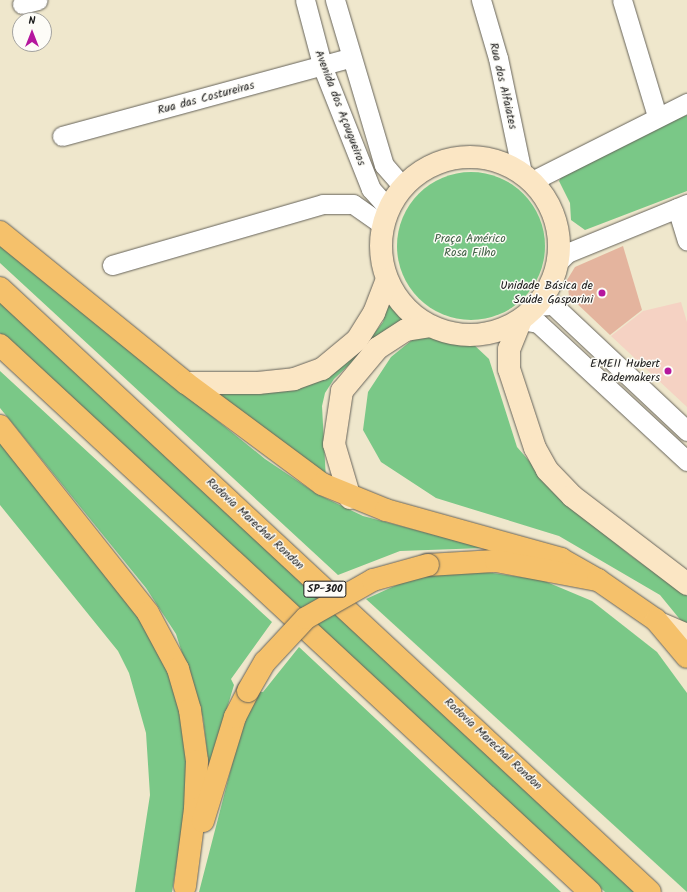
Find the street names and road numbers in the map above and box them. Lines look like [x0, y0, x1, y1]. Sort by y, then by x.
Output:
street label: Rua dos Alfaiates [486, 41, 520, 131]
street label: Avenida dos Açougueiros [311, 48, 369, 168]
street label: Rua das Costureiras [156, 78, 256, 118]
street label: Rodovia Marechal Rondon [203, 475, 307, 573]
road number: SP-300 [303, 580, 347, 598]
street label: Rodovia Marechal Rondon [441, 695, 545, 793]

